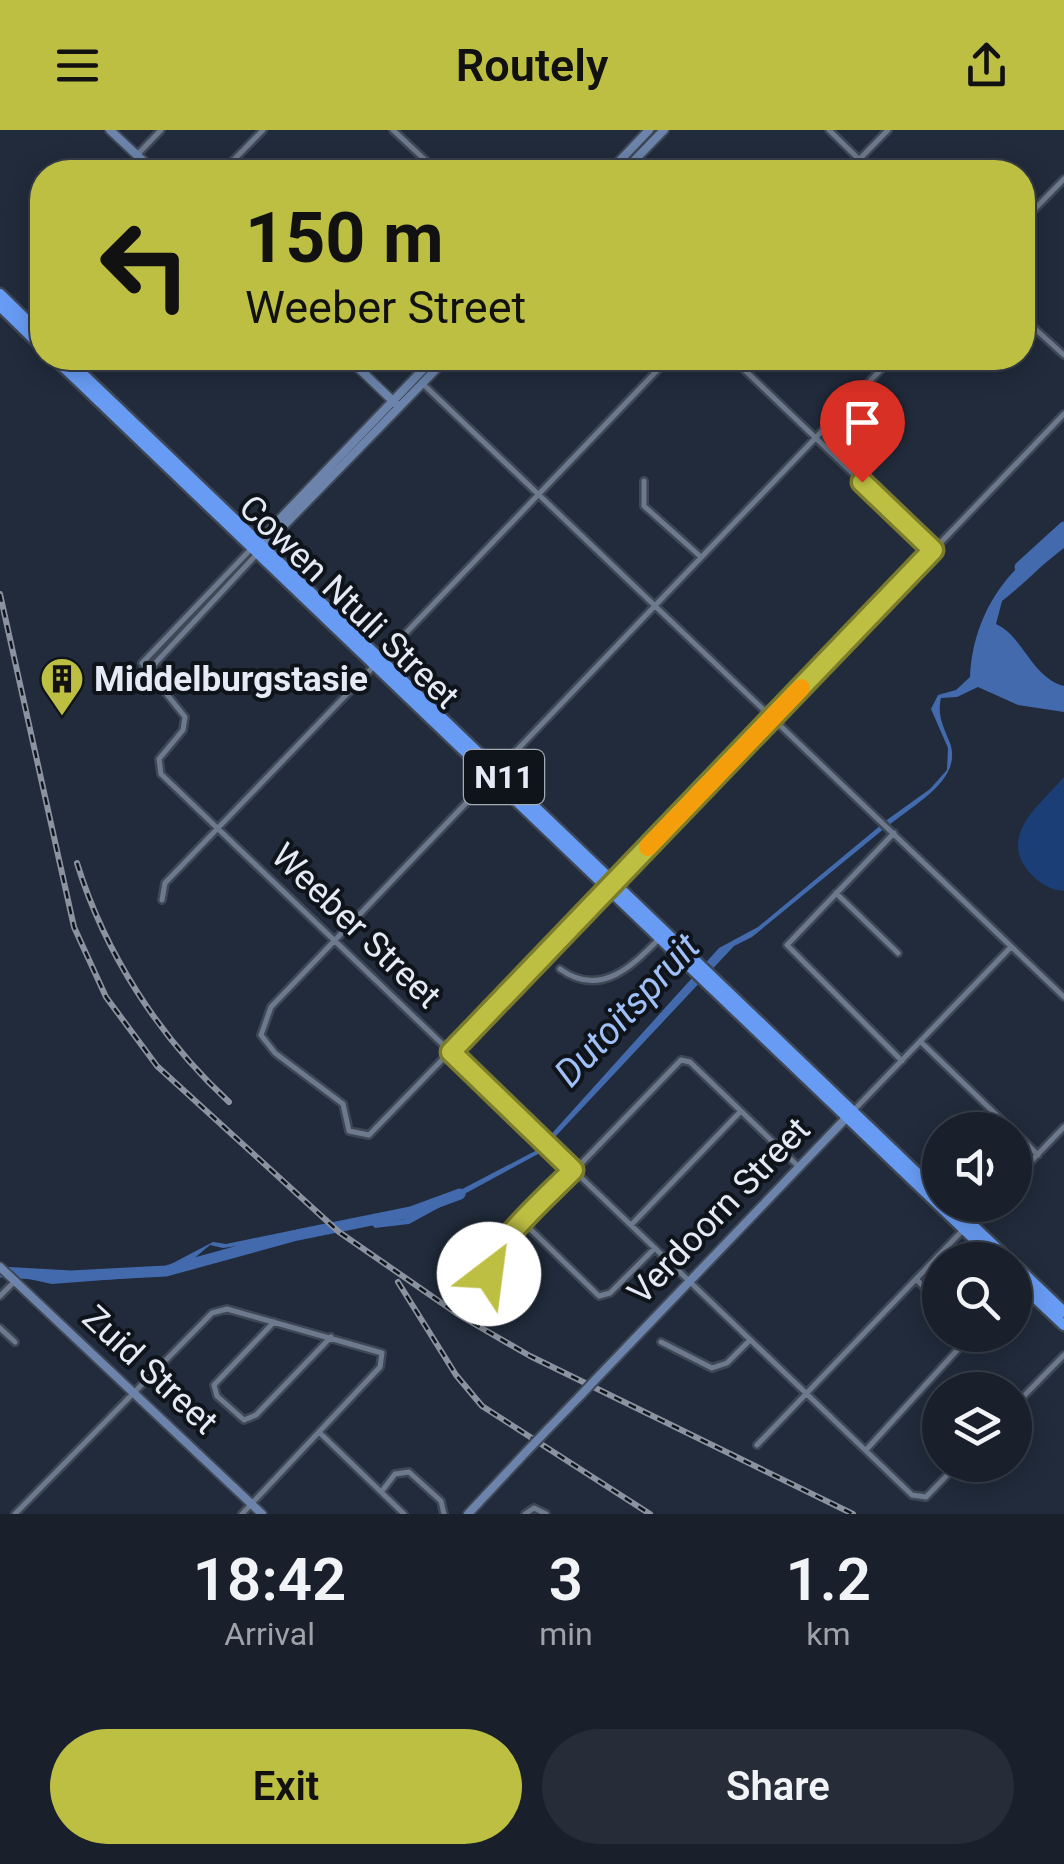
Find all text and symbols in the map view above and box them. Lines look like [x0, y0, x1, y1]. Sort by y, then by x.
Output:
icon: menu [50, 38, 105, 93]
icon: share [959, 38, 1014, 93]
text: Routely [456, 39, 608, 92]
text: 150 m [245, 197, 444, 279]
icon: left [80, 200, 210, 330]
text: Weeber Street [245, 281, 526, 334]
pin [820, 380, 905, 483]
icon: arrive [835, 395, 890, 450]
street label: Cowen Ntuli Street [231, 487, 467, 717]
building icon: Middelburgstasie [39, 656, 85, 717]
place label: Middelburgstasie [94, 659, 368, 700]
road number: N11 [464, 750, 544, 804]
street label: Weeber Street [263, 835, 449, 1017]
water label: Dutoitspruit [546, 924, 709, 1095]
street label: Verdoorn Street [620, 1109, 818, 1313]
map controls [922, 1112, 1032, 1482]
button: sound [922, 1112, 1032, 1222]
position arrow [437, 1222, 541, 1326]
button: search [922, 1242, 1032, 1352]
street label: Zuid Street [74, 1297, 226, 1443]
button: layers [922, 1372, 1032, 1482]
text: 18:42 [193, 1544, 346, 1615]
text: 3 [549, 1544, 583, 1615]
text: 1.2 [786, 1544, 871, 1615]
text: Arrival [224, 1615, 315, 1653]
text: min [539, 1615, 593, 1653]
text: km [806, 1615, 850, 1653]
button: Exit [50, 1729, 522, 1844]
button: Share [542, 1729, 1014, 1844]

